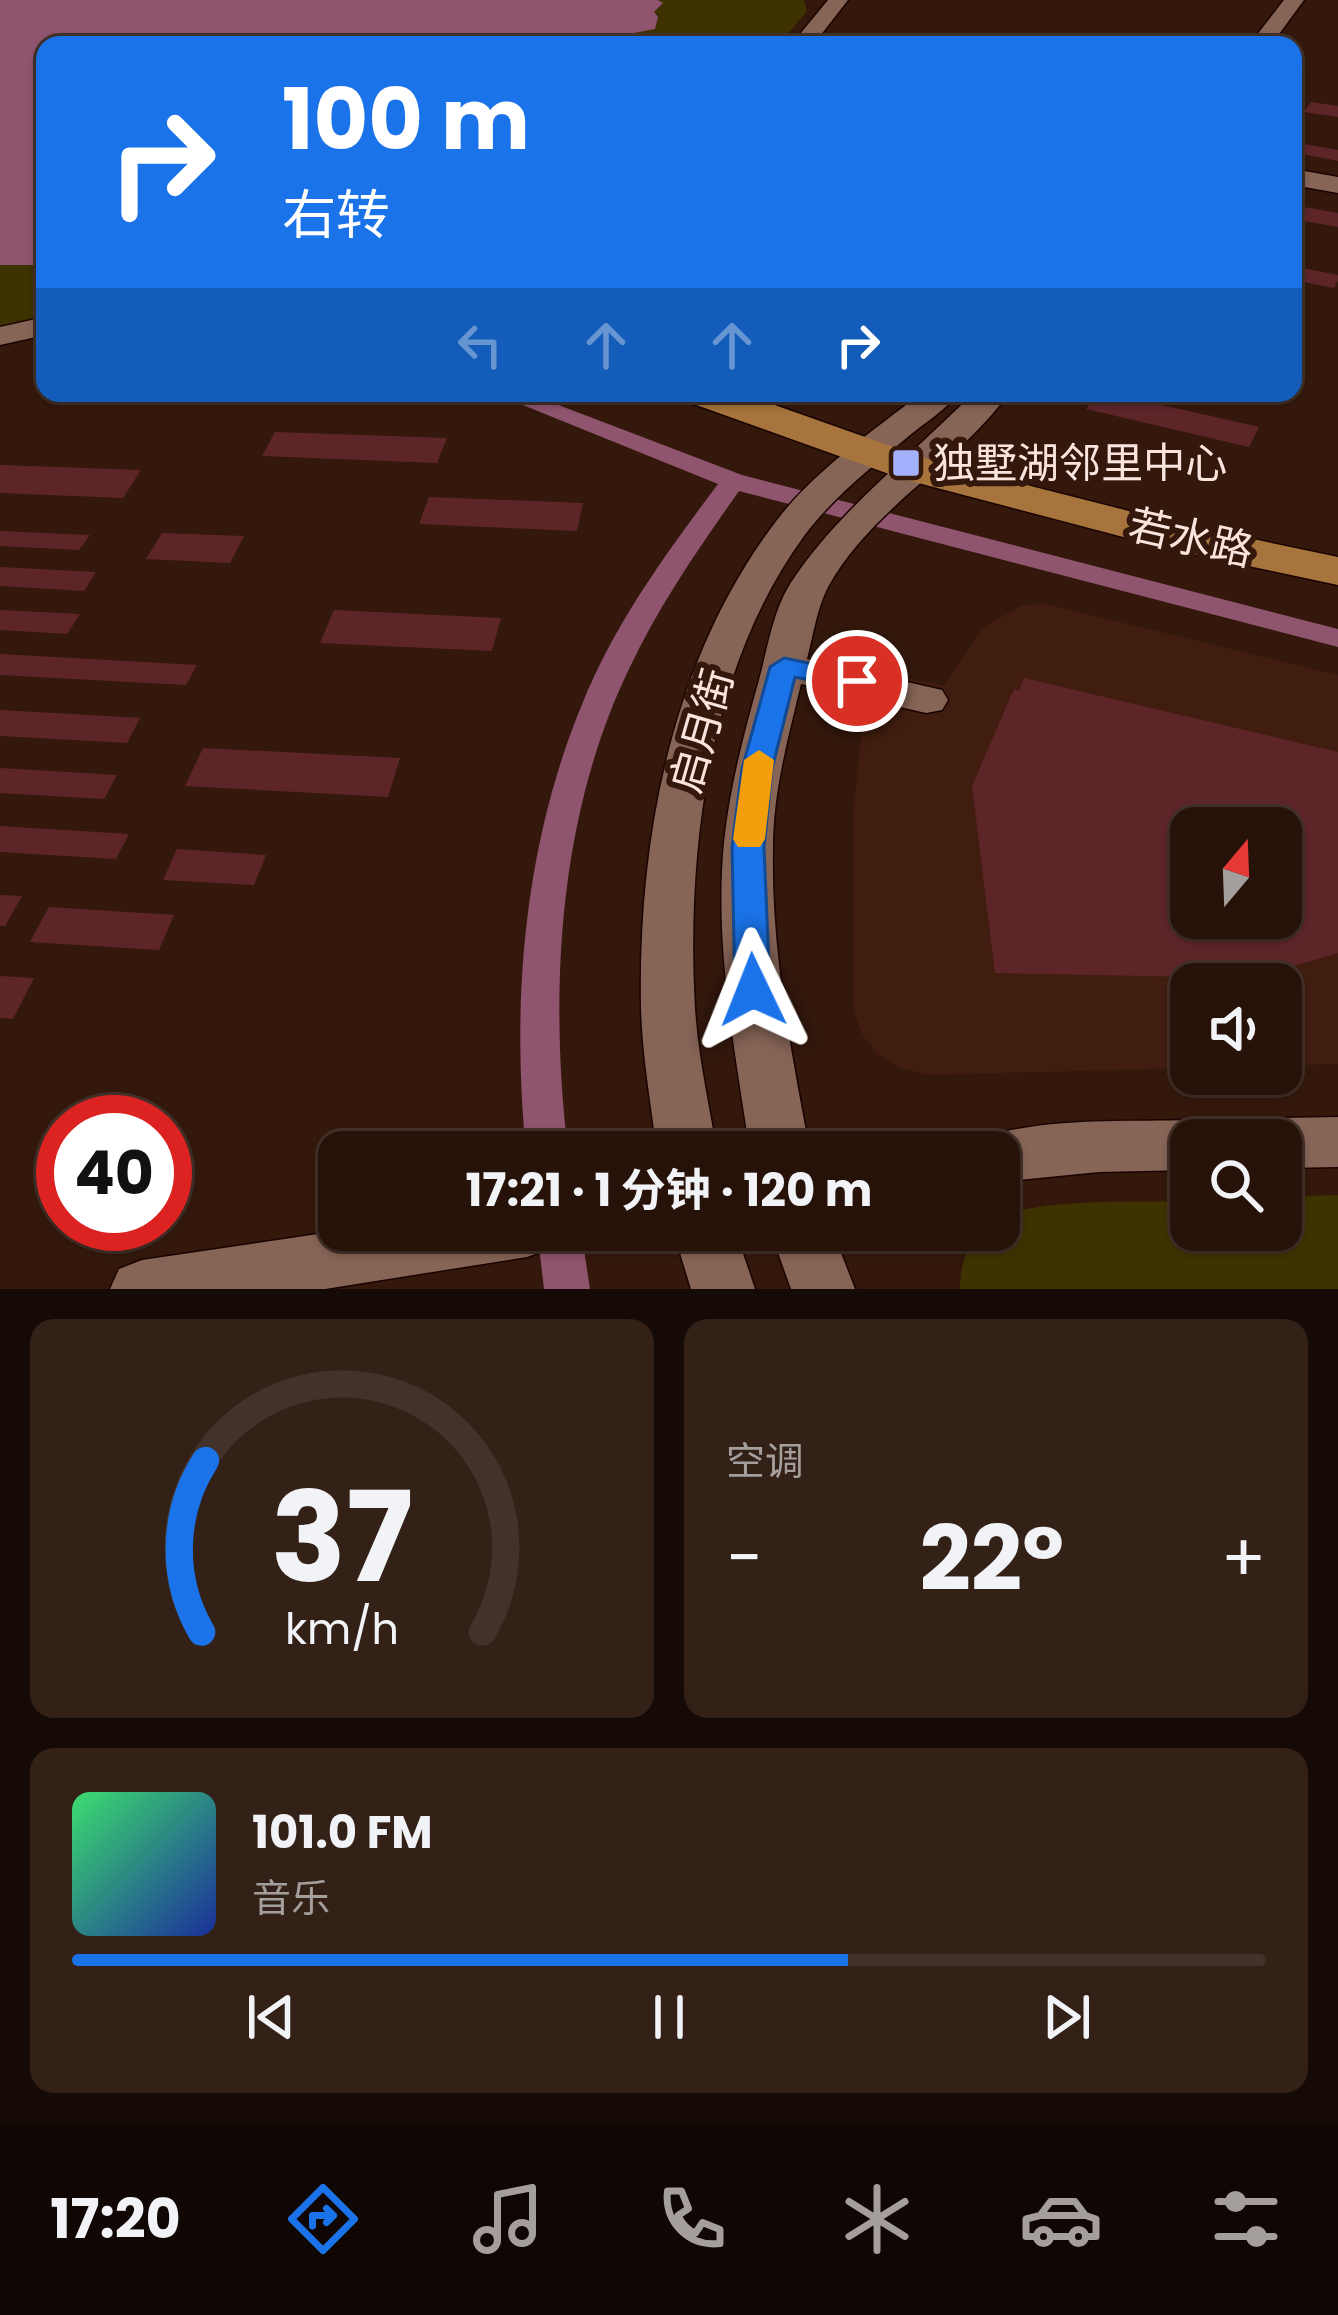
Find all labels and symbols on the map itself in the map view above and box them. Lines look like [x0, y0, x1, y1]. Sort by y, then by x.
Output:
place label: 独墅湖邻里中心 [933, 434, 1227, 493]
marker: 独墅湖邻里中心 [890, 447, 922, 479]
street label: 若水路 [1123, 495, 1259, 581]
pin [806, 630, 908, 732]
street label: 启月街 [656, 662, 748, 800]
north arrow [1170, 807, 1302, 939]
position arrow [690, 927, 816, 1053]
speed limit sign: 40 [36, 1095, 192, 1251]

